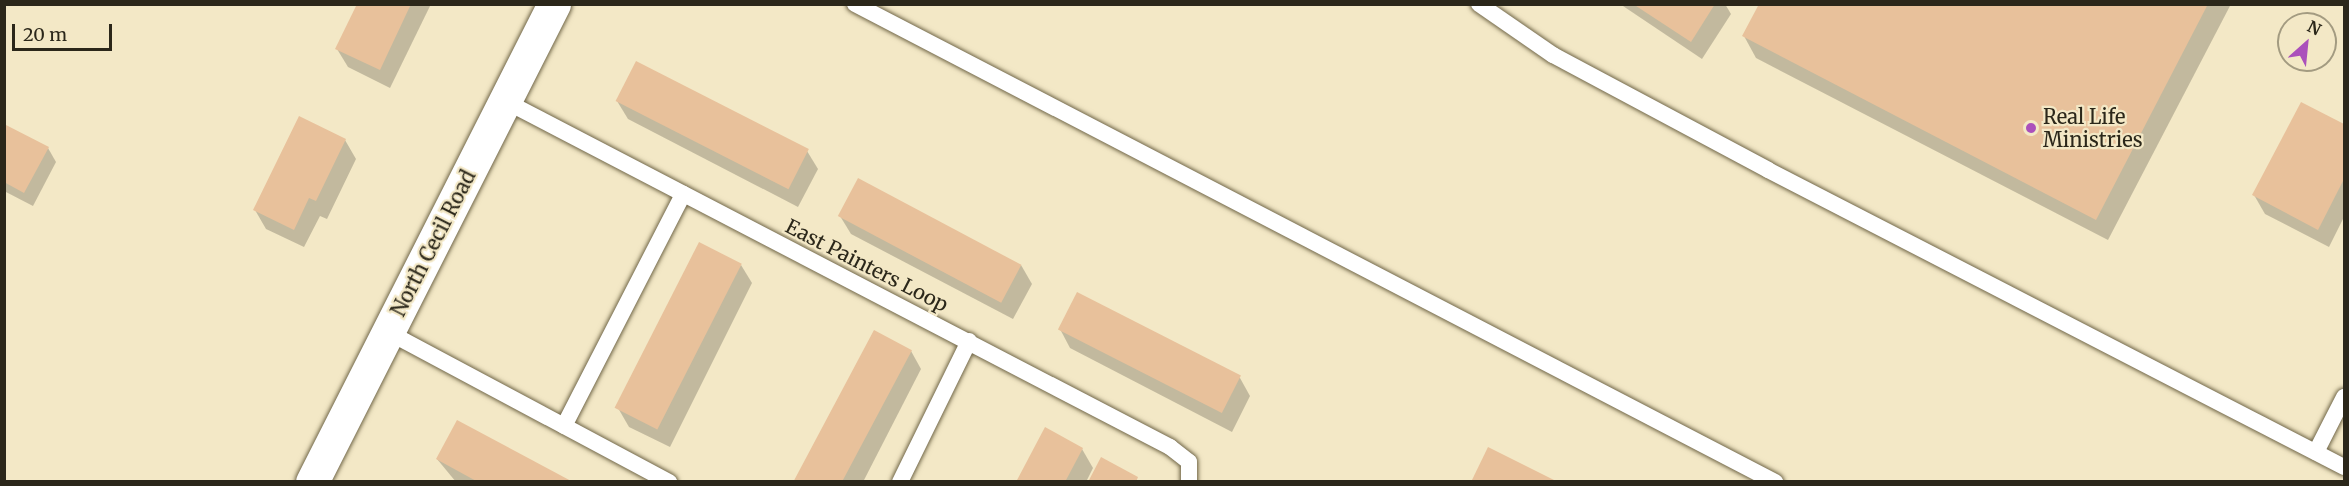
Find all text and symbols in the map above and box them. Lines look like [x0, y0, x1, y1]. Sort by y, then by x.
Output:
scale bar [15, 12, 116, 50]
north arrow [2277, 12, 2337, 72]
text: N [2304, 16, 2324, 40]
text: 20 m [23, 23, 67, 46]
place label: Real Life Ministries [2043, 104, 2143, 151]
marker: Real Life Ministries [2024, 121, 2038, 135]
street label: North Cecil Road [386, 166, 480, 320]
street label: East Painters Loop [782, 214, 952, 316]

